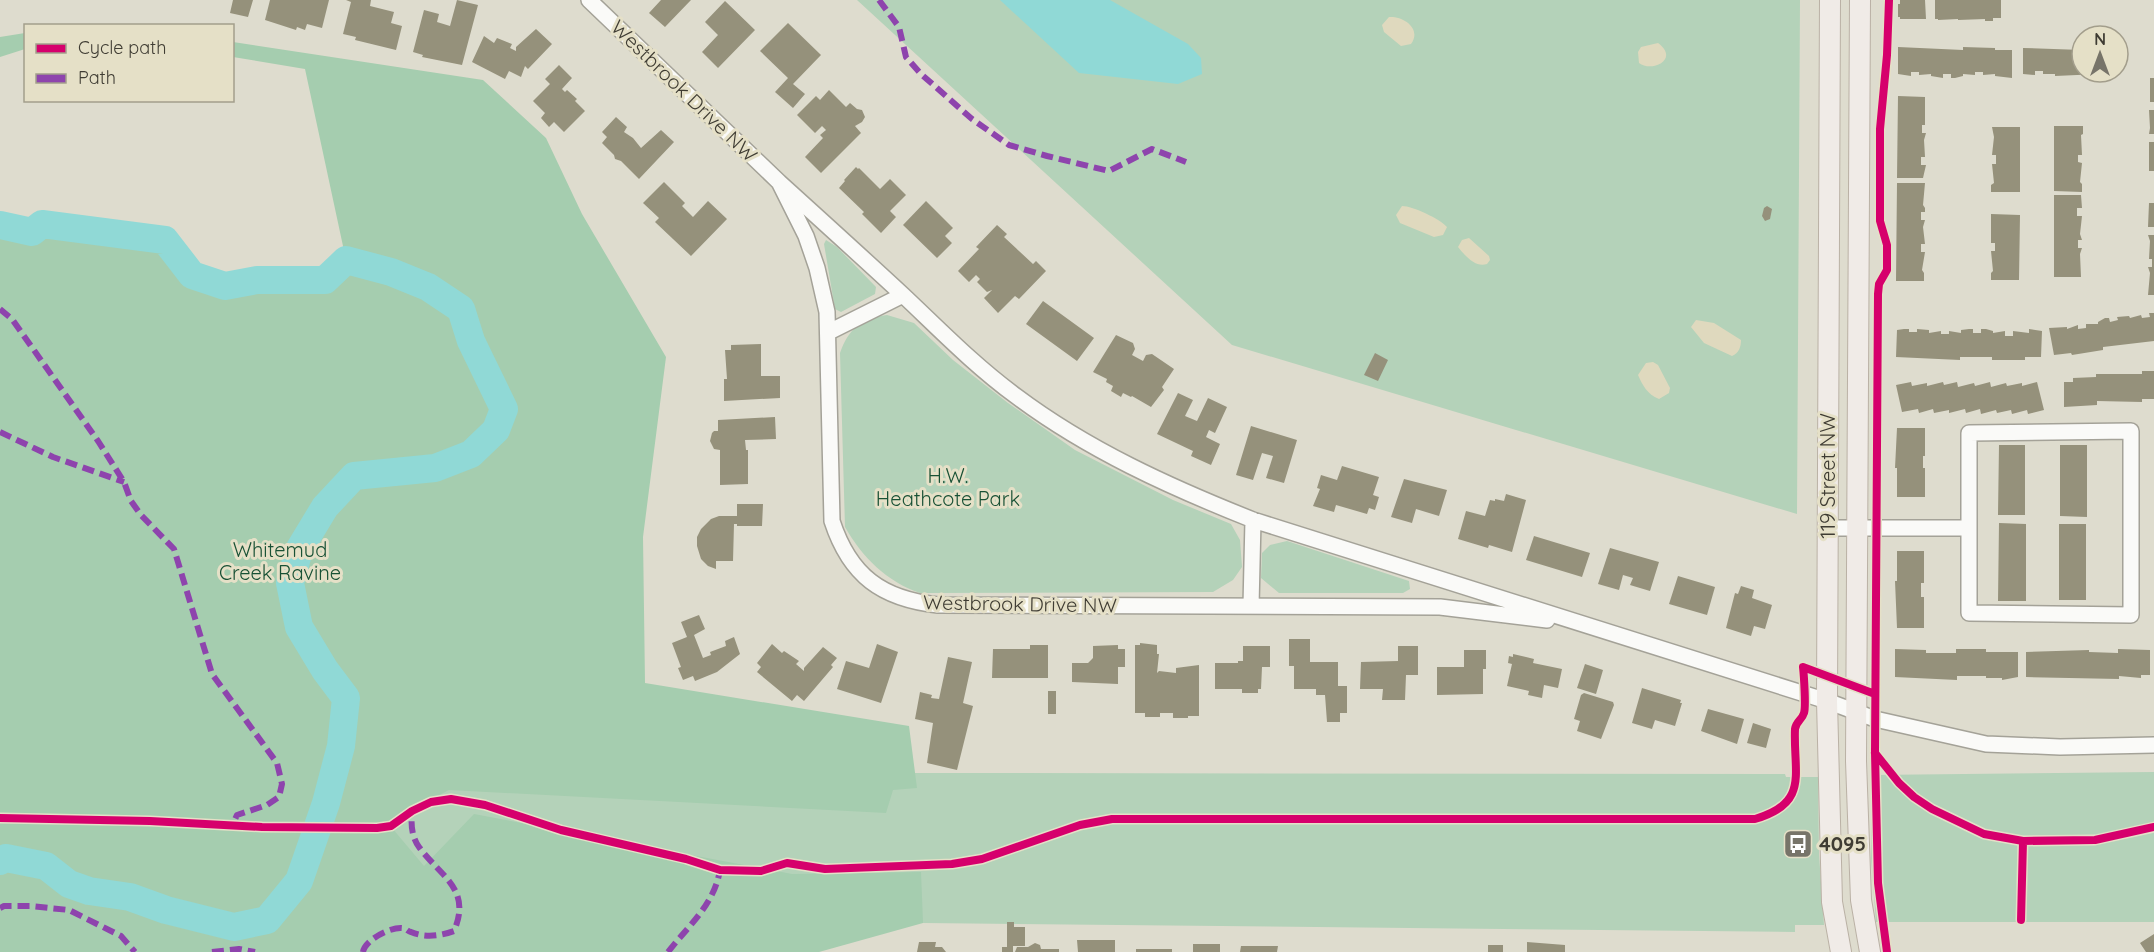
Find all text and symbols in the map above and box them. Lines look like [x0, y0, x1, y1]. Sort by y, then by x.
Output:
street label: Westbrook Drive NW [606, 14, 763, 167]
legend [24, 24, 234, 102]
north arrow [2070, 24, 2130, 84]
text: N [2094, 29, 2106, 49]
text: Cycle path [78, 36, 166, 59]
text: Path [78, 66, 116, 89]
street label: 119 Street NW [1815, 413, 1840, 539]
park label: H.W. Heathcote Park [876, 463, 1020, 511]
park label: Whitemud Creek Ravine [219, 537, 341, 585]
street label: Westbrook Drive NW [923, 589, 1117, 618]
bus stop icon: 4095 [1782, 828, 1814, 860]
place label: 4095 [1819, 831, 1866, 856]

